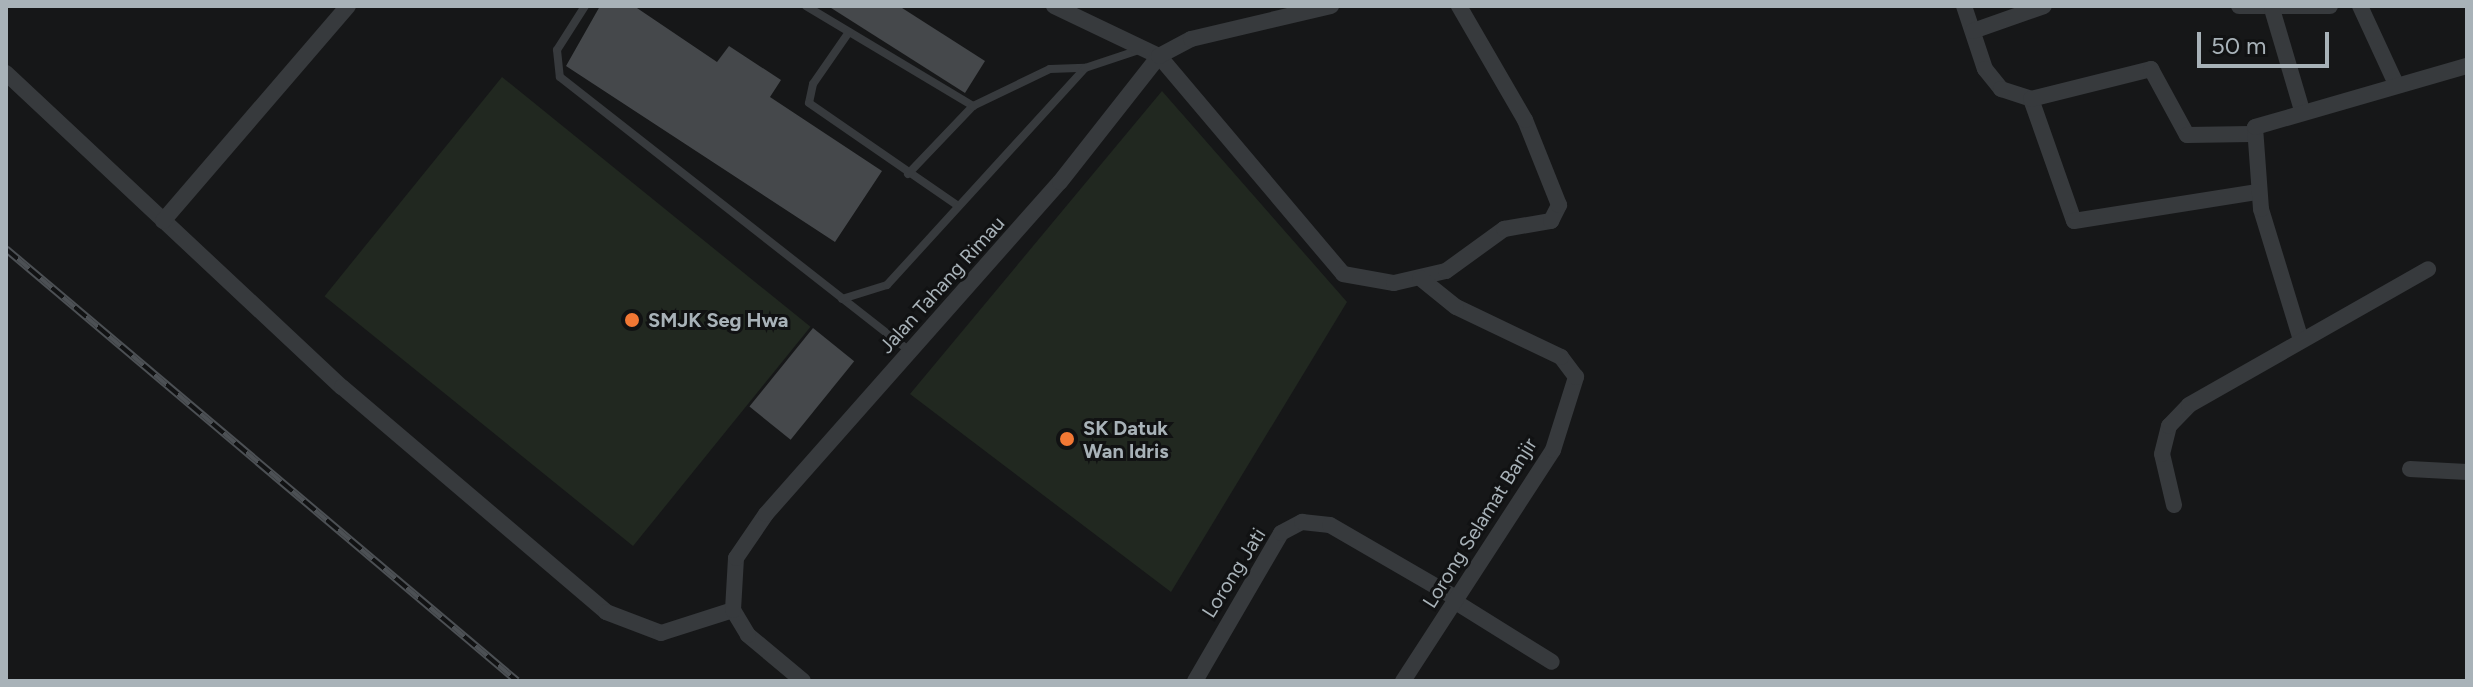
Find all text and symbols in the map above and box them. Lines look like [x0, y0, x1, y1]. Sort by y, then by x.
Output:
scale bar [2201, 16, 2333, 66]
text: 50 m [2211, 31, 2267, 60]
street label: Jalan Tahang Rimau [874, 212, 1010, 358]
place label: SMJK Seg Hwa [648, 308, 788, 332]
marker: SMJK Seg Hwa [623, 311, 641, 329]
place label: SK Datuk Wan Idris [1083, 416, 1168, 463]
marker: SK Datuk Wan Idris [1058, 430, 1076, 448]
street label: Lorong Selamat Banjir [1418, 433, 1542, 613]
street label: Lorong Jati [1197, 524, 1271, 622]

